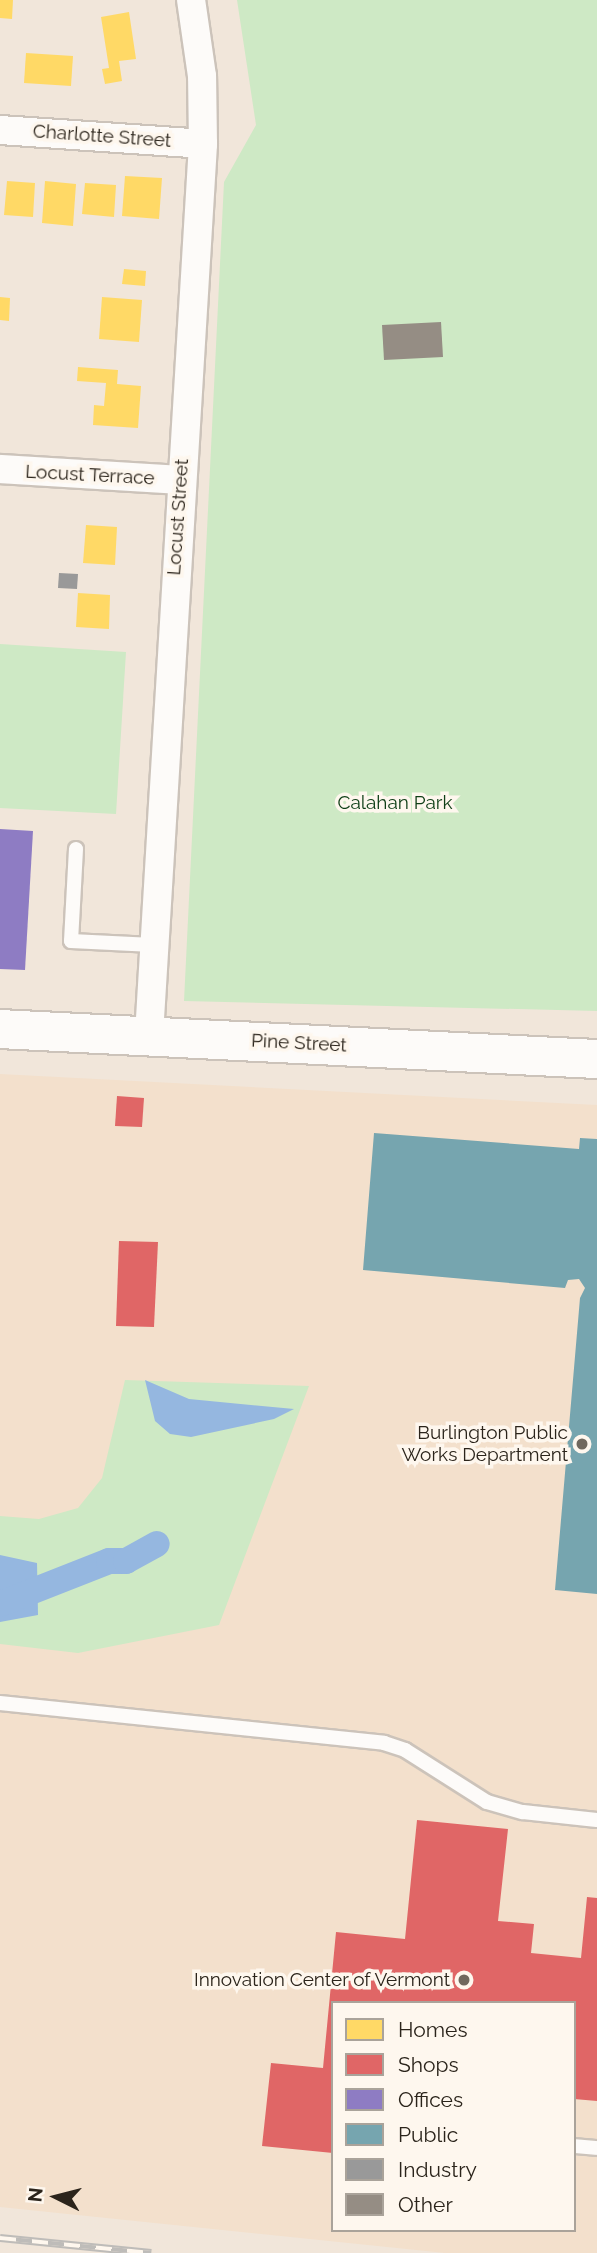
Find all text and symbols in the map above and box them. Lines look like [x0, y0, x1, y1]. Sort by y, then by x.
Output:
street label: Charlotte Street [32, 120, 172, 152]
street label: Locust Street [163, 458, 193, 576]
street label: Locust Terrace [24, 460, 156, 490]
park label: Calahan Park [337, 792, 453, 814]
street label: Pine Street [251, 1029, 347, 1057]
place label: Burlington Public Works Department [402, 1422, 568, 1466]
marker: Burlington Public Works Department [574, 1436, 590, 1452]
place label: Innovation Center of Vermont [192, 1969, 450, 1991]
marker: Innovation Center of Vermont [456, 1972, 472, 1988]
legend [331, 2001, 576, 2232]
text: Homes [398, 2017, 468, 2042]
text: Shops [398, 2052, 459, 2077]
text: Offices [398, 2087, 463, 2112]
text: Public [398, 2122, 458, 2147]
text: Industry [398, 2157, 477, 2182]
north arrow [21, 2162, 91, 2232]
text: N [23, 2186, 47, 2203]
text: Other [398, 2192, 453, 2217]

